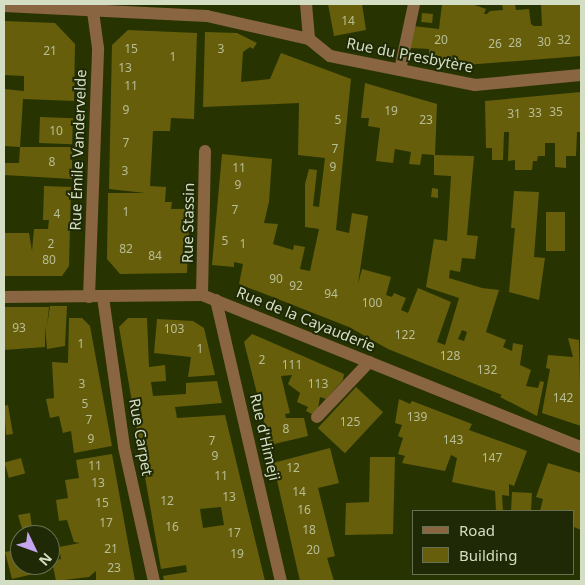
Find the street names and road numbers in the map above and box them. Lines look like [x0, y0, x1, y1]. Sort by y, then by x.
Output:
street label: Rue du Presbytère [345, 34, 475, 76]
street label: Rue Émile Vandervelde [66, 69, 90, 231]
street label: Rue Stassin [178, 183, 198, 263]
street label: Rue de la Cayauderie [234, 283, 378, 355]
street label: Rue d'Himeji [246, 392, 284, 482]
street label: Rue Carpet [125, 397, 157, 477]

